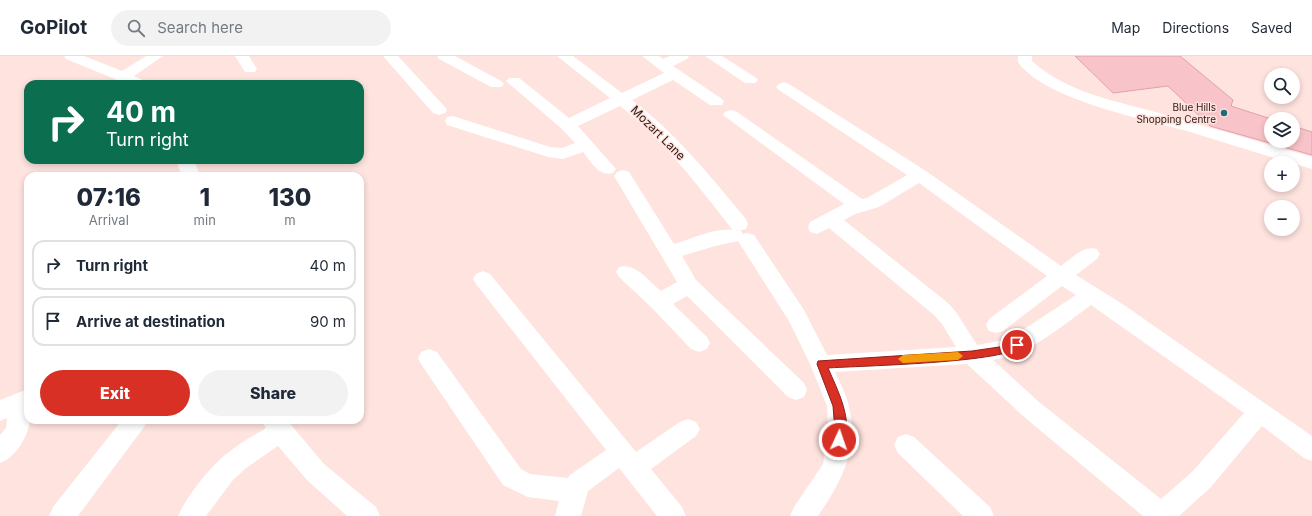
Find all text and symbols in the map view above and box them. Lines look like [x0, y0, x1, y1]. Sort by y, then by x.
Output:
search box [111, 10, 391, 46]
text: GoPilot [20, 16, 87, 39]
icon: search [125, 17, 147, 39]
text: Search here [157, 18, 243, 37]
text: Map [1111, 19, 1140, 36]
text: Directions [1162, 19, 1229, 36]
text: Saved [1251, 19, 1292, 36]
map controls [1264, 68, 1300, 236]
button: search [1264, 68, 1300, 104]
text: 40 m [106, 95, 176, 129]
icon: right [40, 96, 92, 148]
place label: Blue Hills Shopping Centre [1136, 101, 1216, 125]
street label: Mozart Lane [628, 102, 689, 163]
marker: Blue Hills Shopping Centre [1219, 108, 1229, 118]
button: layers [1264, 112, 1300, 148]
text: Turn right [106, 129, 189, 150]
button: + [1264, 156, 1300, 192]
text: 07:16 [77, 183, 141, 212]
text: 1 [199, 183, 210, 212]
text: 130 [268, 183, 311, 212]
button: − [1264, 200, 1300, 236]
text: Arrival [89, 212, 129, 228]
text: min [194, 212, 216, 228]
text: m [284, 212, 296, 228]
icon: right [42, 254, 64, 276]
text: Turn right [76, 256, 148, 275]
text: 40 m [309, 256, 346, 275]
icon: arrive [42, 310, 64, 332]
text: Arrive at destination [76, 312, 225, 331]
text: 90 m [310, 312, 346, 331]
pin [1000, 328, 1034, 362]
icon: arrive [1006, 334, 1028, 356]
button: Exit [40, 370, 190, 416]
button: Share [198, 370, 348, 416]
position arrow [818, 419, 860, 461]

